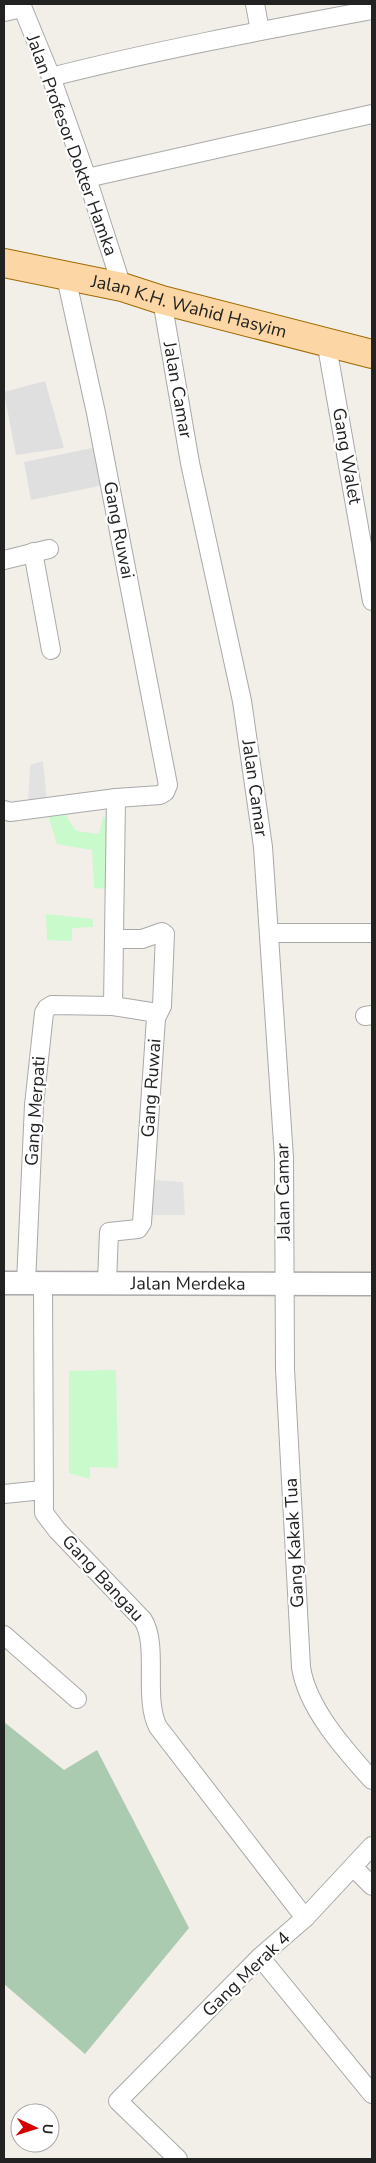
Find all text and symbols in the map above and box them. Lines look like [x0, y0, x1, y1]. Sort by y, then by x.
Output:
street label: Jalan Profesor Dokter Hamka [20, 30, 123, 259]
street label: Jalan K.H. Wahid Hasyim [88, 269, 289, 344]
street label: Jalan Camar [158, 339, 198, 441]
street label: Gang Walet [327, 406, 367, 507]
street label: Gang Ruwai [98, 479, 140, 581]
street label: Jalan Camar [236, 737, 274, 839]
street label: Gang Ruwai [136, 1038, 166, 1138]
street label: Gang Merpati [19, 1055, 51, 1167]
street label: Jalan Camar [270, 1142, 296, 1242]
street label: Jalan Merdeka [129, 1271, 246, 1296]
street label: Gang Kakak Tua [279, 1477, 309, 1609]
street label: Gang Bangau [57, 1530, 149, 1626]
street label: Gang Merak 4 [197, 1926, 295, 2022]
north arrow [10, 2103, 60, 2153]
text: U [38, 2123, 57, 2135]

